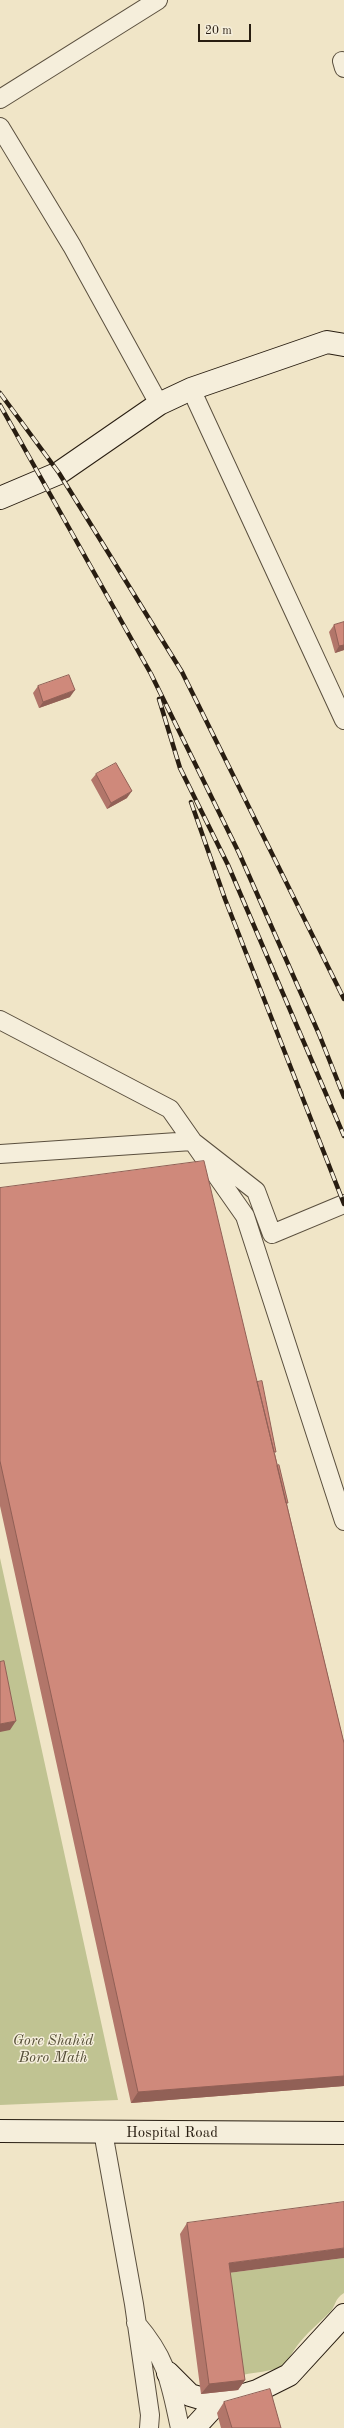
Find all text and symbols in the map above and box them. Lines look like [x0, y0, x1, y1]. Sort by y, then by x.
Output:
scale bar [200, 16, 253, 42]
text: 20 m [205, 25, 232, 37]
park label: Gore Shahid Boro Math [13, 2032, 93, 2067]
street label: Hospital Road [126, 2124, 218, 2142]

